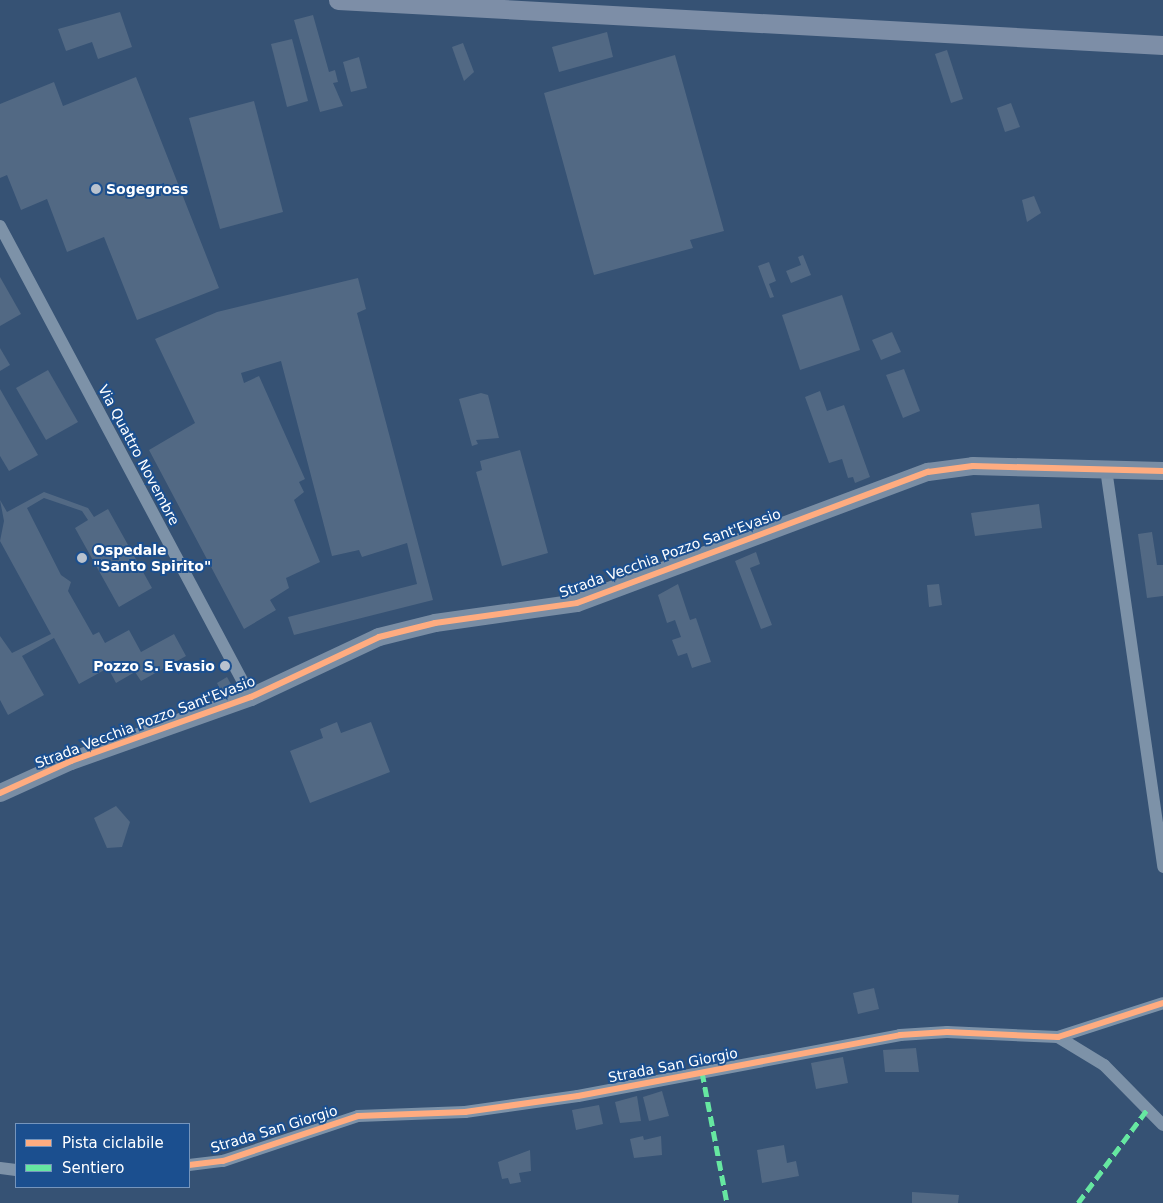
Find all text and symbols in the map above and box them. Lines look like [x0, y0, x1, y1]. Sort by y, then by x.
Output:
place label: Sogegross [106, 181, 188, 197]
marker: Sogegross [90, 183, 102, 195]
street label: Via Quattro Novembre [95, 382, 183, 528]
street label: Strada Vecchia Pozzo Sant'Evasio [557, 505, 783, 601]
place label: Ospedale "Santo Spirito" [93, 542, 211, 574]
marker: Ospedale "Santo Spirito" [75, 551, 89, 565]
place label: Pozzo S. Evasio [93, 658, 215, 674]
marker: Pozzo S. Evasio [219, 660, 231, 672]
street label: Strada Vecchia Pozzo Sant'Evasio [33, 672, 257, 772]
street label: Strada San Giorgio [607, 1044, 739, 1086]
street label: Strada San Giorgio [209, 1102, 339, 1156]
legend [15, 1123, 190, 1188]
text: Pista ciclabile [62, 1134, 164, 1152]
text: Sentiero [62, 1159, 125, 1177]

